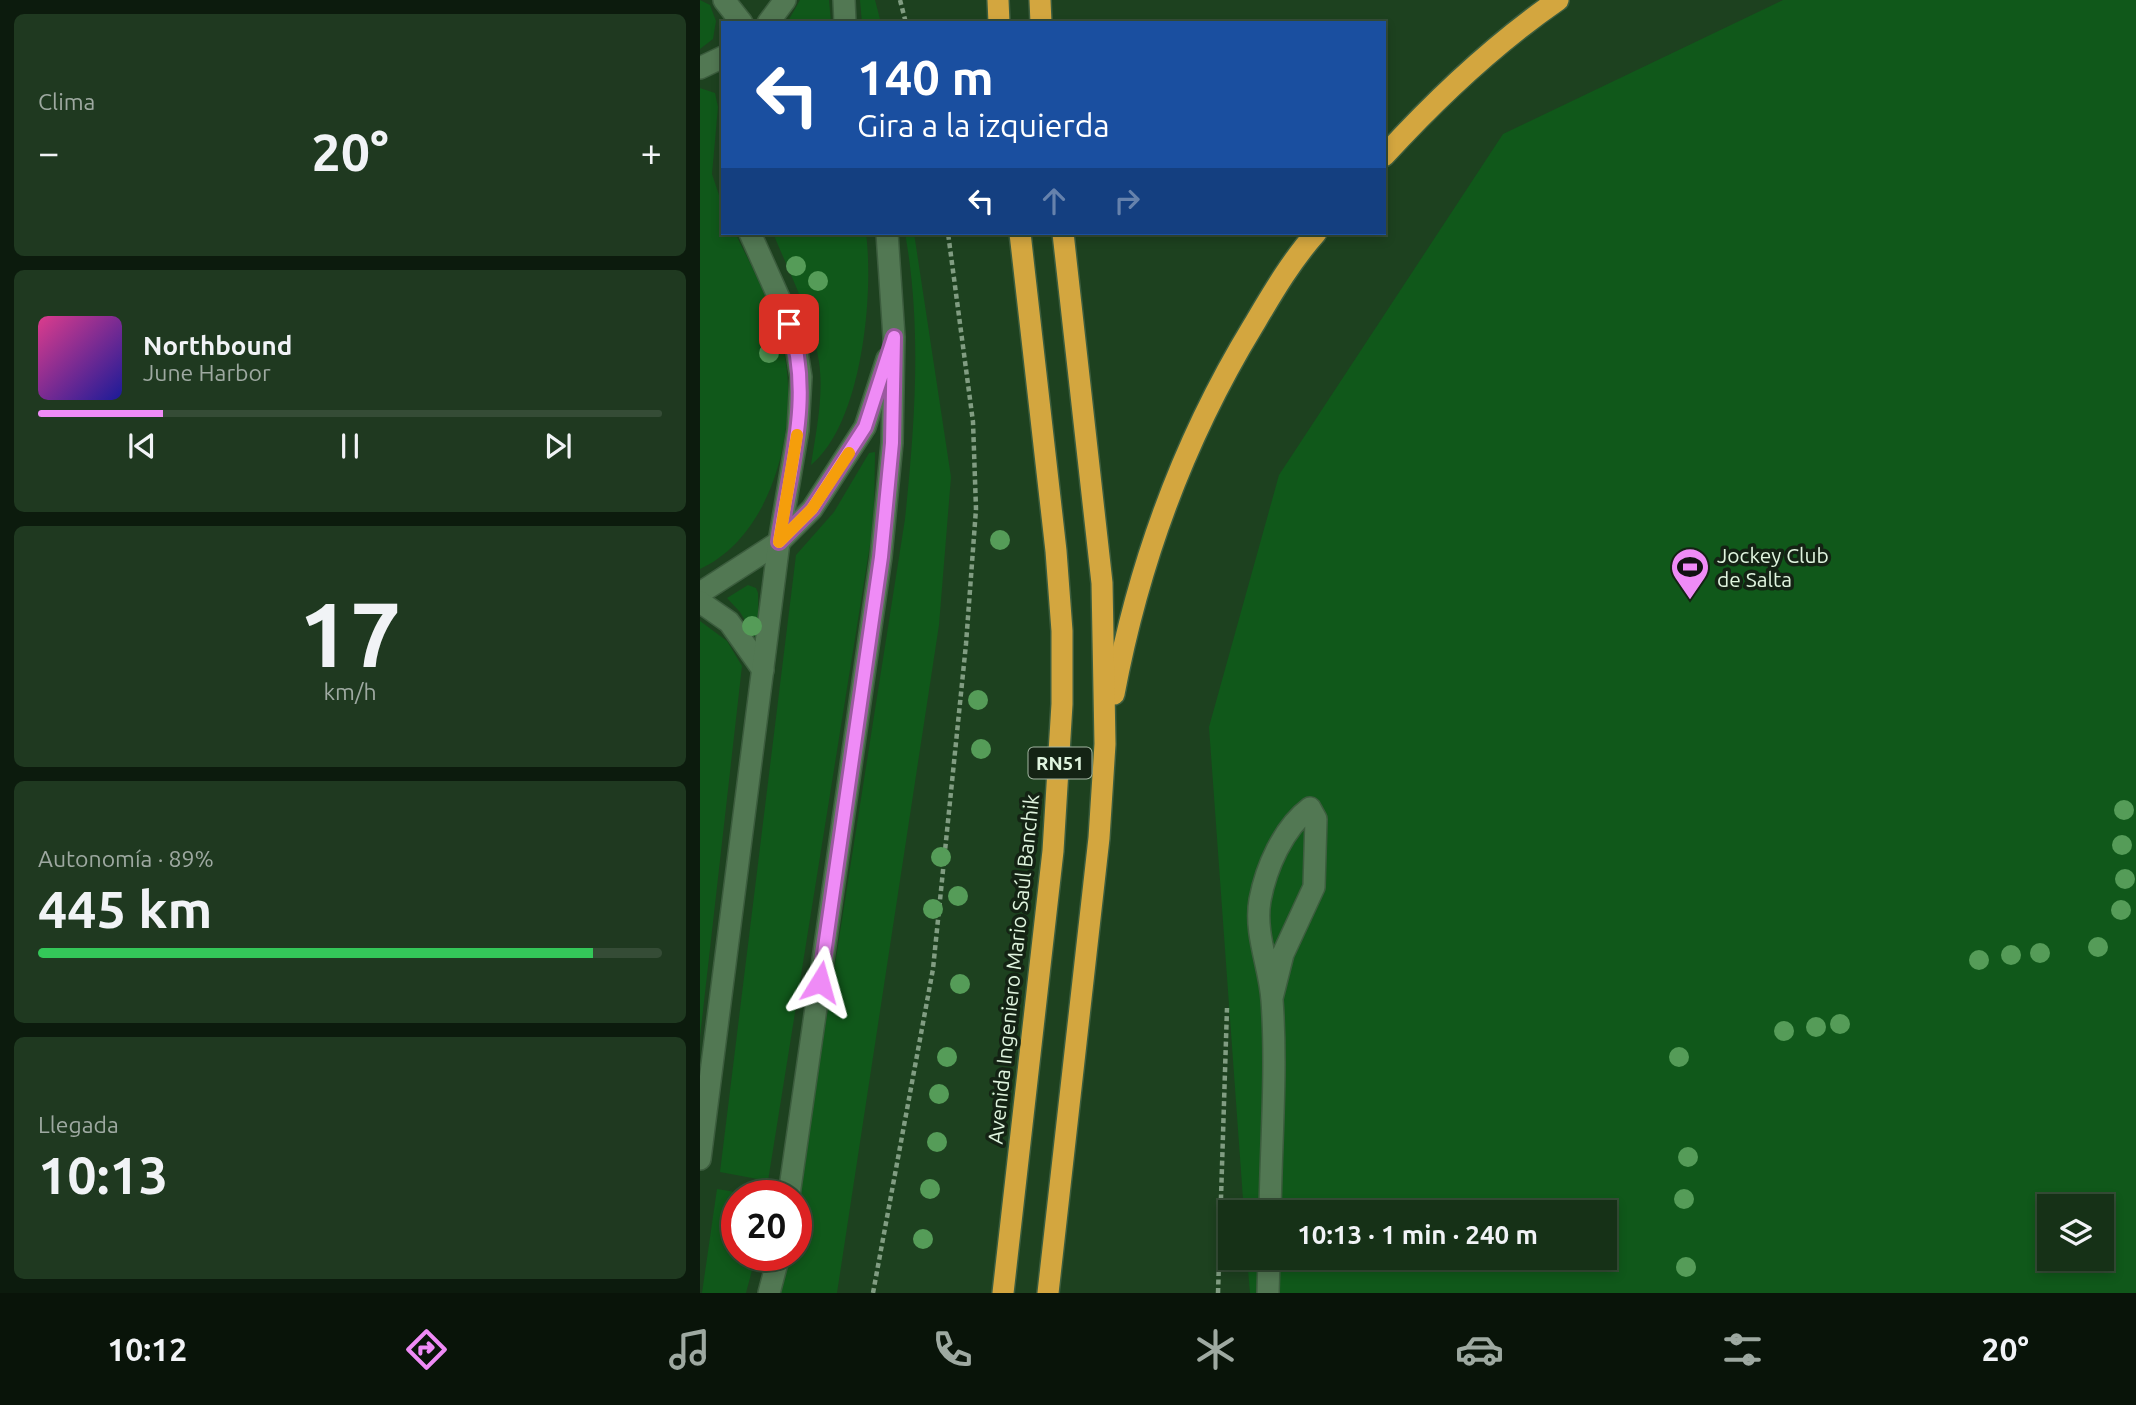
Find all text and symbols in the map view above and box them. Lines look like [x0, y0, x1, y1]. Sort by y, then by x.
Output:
icon: left [742, 49, 833, 140]
text: 140 m [857, 49, 994, 104]
text: Clima [38, 89, 95, 114]
text: Gira a la izquierda [857, 107, 1110, 143]
text: 20° [311, 123, 389, 181]
text: − [38, 131, 59, 173]
text: + [641, 131, 662, 173]
icon: left [962, 182, 1000, 220]
icon: ahead [1035, 182, 1073, 220]
icon: right [1108, 182, 1146, 220]
pin [759, 294, 819, 354]
icon: arrive [770, 305, 808, 343]
text: Northbound [143, 331, 292, 360]
text: June Harbor [143, 360, 271, 385]
icon: previous [123, 427, 161, 465]
icon: pause [331, 427, 369, 465]
icon: next [539, 427, 577, 465]
place label: Jockey Club de Salta [1717, 543, 1829, 591]
sports icon: Jockey Club de Salta [1669, 546, 1711, 601]
text: 17 [299, 582, 401, 684]
text: km/h [323, 679, 377, 704]
road number: RN51 [1028, 748, 1092, 778]
street label: Avenida Ingeniero Mario Saúl Banchik [983, 792, 1043, 1145]
text: Autonomía · 89% [38, 846, 214, 871]
text: 445 km [38, 880, 212, 938]
position arrow [783, 945, 857, 1019]
text: Llegada [38, 1112, 119, 1137]
text: 10:13 [38, 1146, 168, 1204]
speed limit sign: 20 [721, 1180, 812, 1271]
map controls [2037, 1194, 2114, 1271]
button: layers [2037, 1194, 2114, 1271]
text: 10:13 · 1 min · 240 m [1297, 1220, 1538, 1249]
icon: directions [402, 1325, 451, 1374]
icon: music [665, 1325, 714, 1374]
icon: phone [928, 1325, 977, 1374]
icon: climate [1191, 1325, 1240, 1374]
icon: car [1455, 1325, 1504, 1374]
icon: filters [1718, 1325, 1767, 1374]
text: 10:12 [107, 1331, 187, 1367]
text: 20° [1981, 1331, 2029, 1367]

